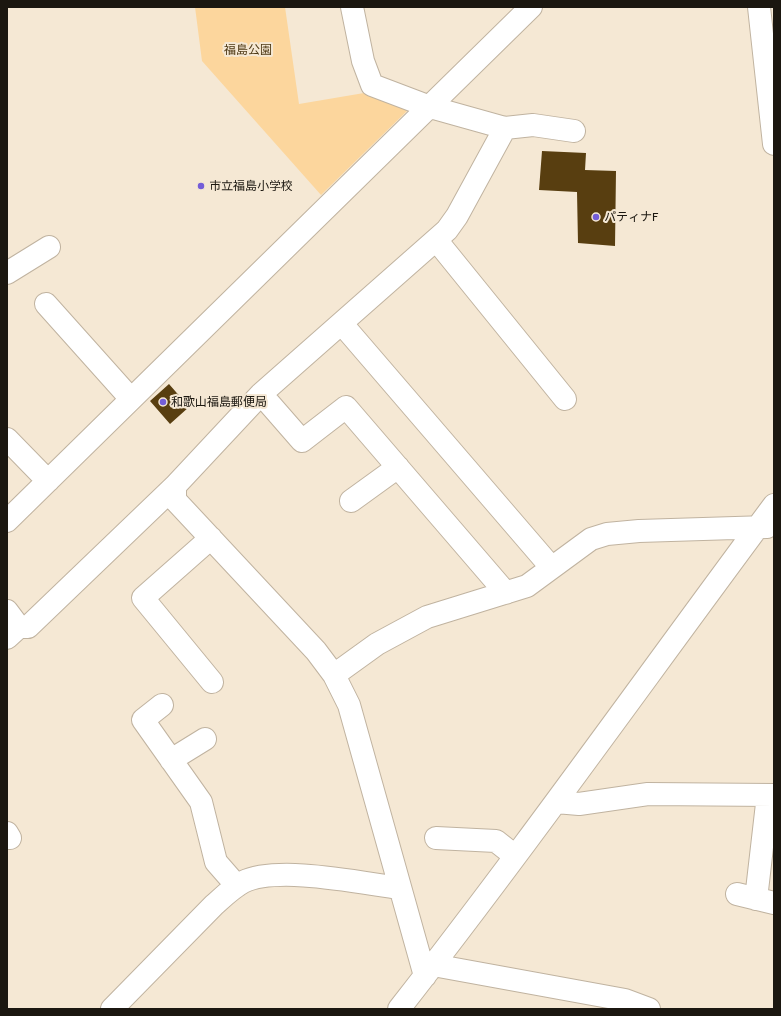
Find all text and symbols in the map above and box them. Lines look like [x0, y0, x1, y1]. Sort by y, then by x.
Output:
park label: 福島公園 [224, 43, 272, 57]
place label: 市立福島小学校 [209, 179, 293, 193]
marker: 市立福島小学校 [196, 181, 206, 191]
place label: パティナF [604, 210, 658, 224]
marker: パティナF [591, 212, 601, 222]
place label: 和歌山福島郵便局 [171, 395, 267, 409]
marker: 和歌山福島郵便局 [158, 397, 168, 407]

